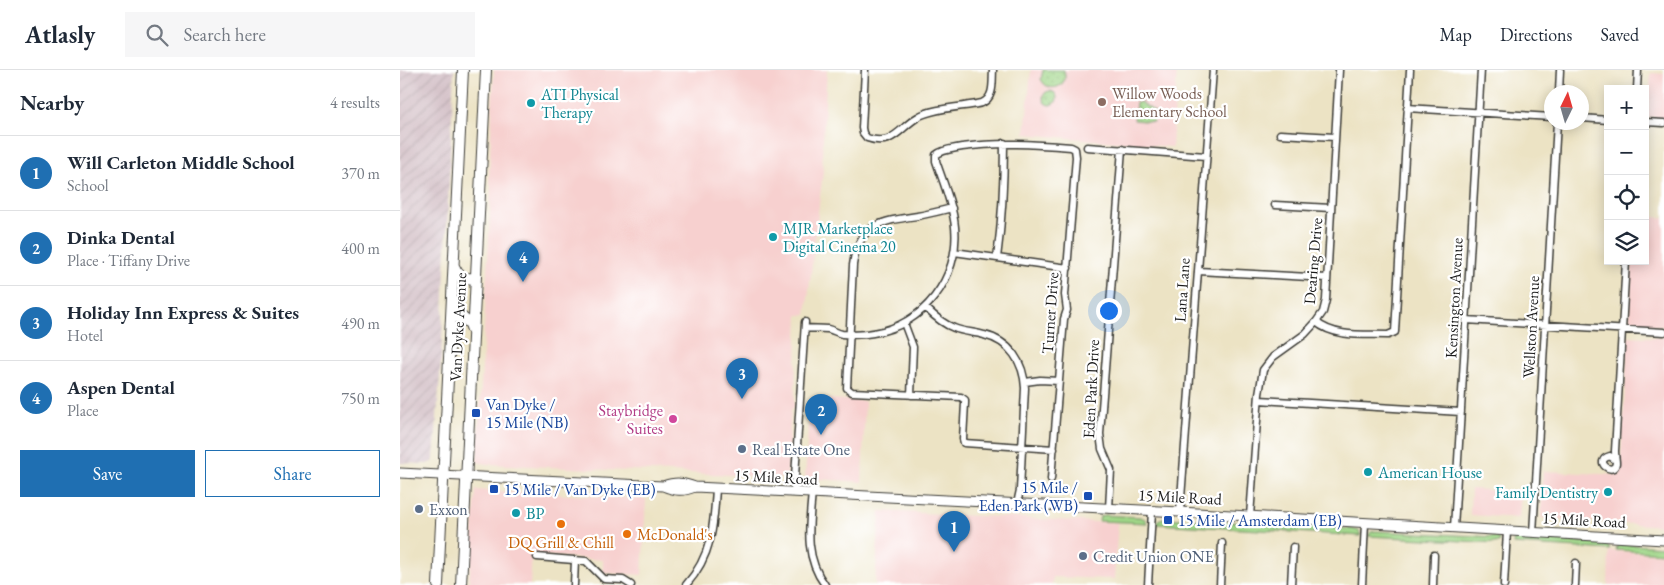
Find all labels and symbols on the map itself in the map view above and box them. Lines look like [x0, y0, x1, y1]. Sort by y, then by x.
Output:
place label: Willow Woods Elementary School [1112, 83, 1227, 122]
place label: ATI Physical Therapy [540, 84, 619, 123]
north arrow [1544, 85, 1589, 130]
marker: Willow Woods Elementary School [1096, 96, 1108, 108]
marker: ATI Physical Therapy [525, 97, 537, 109]
street label: Dearing Drive [1299, 217, 1327, 305]
place label: MJR Marketplace Digital Cinema 20 [783, 218, 896, 257]
marker: MJR Marketplace Digital Cinema 20 [767, 231, 779, 243]
street label: Kensington Avenue [1440, 237, 1468, 359]
pin: 4 [507, 241, 539, 282]
street label: Lana Lane [1169, 257, 1195, 323]
street label: Turner Drive [1037, 271, 1063, 355]
street label: Van Dyke Avenue [445, 272, 471, 382]
street label: Wellston Avenue [1518, 275, 1544, 379]
your location [1096, 298, 1122, 324]
street label: Eden Park Drive [1078, 339, 1104, 439]
pin: 3 [726, 358, 758, 399]
place label: Van Dyke / 15 Mile (NB) [486, 394, 568, 433]
pin: 2 [805, 394, 837, 435]
place label: Staybridge Suites [599, 400, 663, 439]
marker: Van Dyke / 15 Mile (NB) [470, 407, 482, 419]
marker: Staybridge Suites [667, 413, 679, 425]
place label: Real Estate One [752, 439, 850, 460]
marker: Real Estate One [736, 443, 748, 455]
place label: American House [1377, 462, 1482, 483]
street label: 15 Mile Road [734, 464, 819, 490]
marker: American House [1362, 466, 1374, 478]
place label: 15 Mile / Eden Park (WB) [979, 477, 1078, 516]
place label: 15 Mile / Van Dyke (EB) [504, 479, 655, 500]
place label: Family Dentistry [1495, 482, 1599, 503]
marker: 15 Mile / Van Dyke (EB) [488, 483, 500, 495]
street label: 15 Mile Road [1138, 484, 1223, 510]
marker: Family Dentistry [1602, 486, 1614, 498]
marker: 15 Mile / Eden Park (WB) [1082, 490, 1094, 502]
place label: Exxon [429, 499, 468, 520]
marker: Exxon [413, 503, 425, 515]
place label: BP [526, 503, 544, 524]
marker: BP [510, 507, 522, 519]
street label: 15 Mile Road [1542, 507, 1627, 533]
place label: 15 Mile / Amsterdam (EB) [1178, 510, 1342, 531]
pin: 1 [938, 511, 970, 552]
marker: 15 Mile / Amsterdam (EB) [1162, 514, 1174, 526]
marker: DQ Grill & Chill [555, 518, 567, 530]
place label: McDonald's [637, 524, 713, 545]
marker: McDonald's [621, 528, 633, 540]
place label: DQ Grill & Chill [508, 532, 614, 553]
place label: Credit Union ONE [1093, 546, 1214, 567]
marker: Credit Union ONE [1077, 550, 1089, 562]

